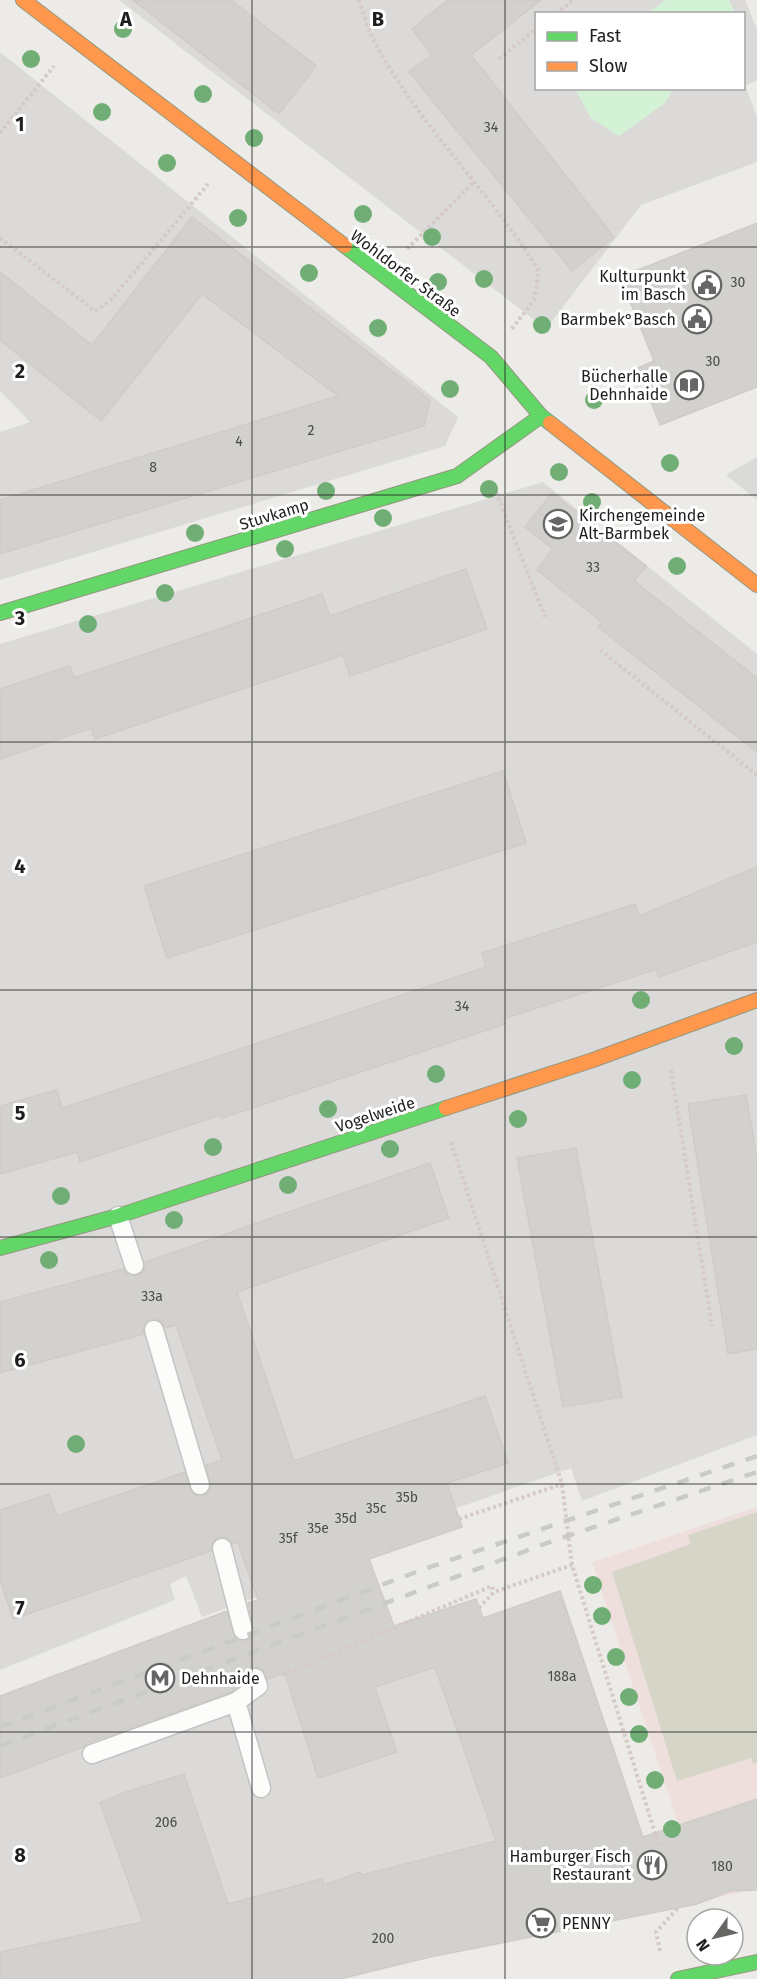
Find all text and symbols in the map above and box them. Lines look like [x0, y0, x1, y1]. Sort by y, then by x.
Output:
text: A [119, 7, 133, 31]
text: B [372, 7, 384, 31]
legend [535, 12, 745, 90]
text: Fast [589, 25, 622, 47]
text: Slow [589, 55, 628, 77]
text: 1 [15, 112, 25, 136]
house number: 34 [484, 119, 499, 136]
street label: Wohldorfer Straße [347, 226, 464, 321]
place label: Kulturpunkt im Basch [599, 267, 686, 304]
public building icon: Kulturpunkt im Basch [691, 269, 723, 301]
house number: 30 [731, 274, 746, 291]
public building icon: Barmbek°Basch [681, 303, 713, 335]
place label: Barmbek°Basch [560, 310, 676, 329]
house number: 30 [706, 353, 721, 370]
text: 2 [15, 359, 25, 383]
place label: Bücherhalle Dehnhaide [581, 367, 668, 404]
library icon: Bücherhalle Dehnhaide [673, 369, 705, 401]
house number: 2 [308, 422, 315, 439]
house number: 4 [235, 433, 243, 450]
house number: 8 [149, 459, 157, 476]
street label: Stuvkamp [237, 495, 311, 534]
place label: Kirchengemeinde Alt-Barmbek [579, 506, 705, 543]
school or university icon: Kirchengemeinde Alt-Barmbek [542, 508, 574, 540]
house number: 33 [586, 559, 600, 576]
text: 3 [14, 606, 25, 630]
text: 4 [14, 854, 26, 878]
house number: 34 [455, 998, 470, 1015]
street label: Vogelweide [333, 1093, 417, 1136]
text: 5 [15, 1101, 26, 1125]
house number: 33a [141, 1288, 163, 1305]
text: 6 [14, 1348, 26, 1372]
house number: 35b [396, 1489, 418, 1506]
house number: 35c [366, 1500, 387, 1517]
house number: 35d [335, 1510, 357, 1527]
house number: 35e [307, 1520, 329, 1537]
house number: 35f [279, 1530, 299, 1547]
text: 7 [15, 1596, 25, 1620]
metro station icon: Dehnhaide [144, 1662, 176, 1694]
house number: 188a [547, 1668, 577, 1685]
place label: Dehnhaide [181, 1669, 260, 1688]
house number: 206 [155, 1814, 177, 1831]
text: 8 [14, 1843, 26, 1867]
place label: Hamburger Fisch Restaurant [509, 1847, 631, 1884]
restaurant icon: Hamburger Fisch Restaurant [636, 1849, 668, 1881]
house number: 180 [711, 1858, 733, 1875]
supermarket icon: PENNY [525, 1907, 557, 1939]
north arrow [685, 1907, 745, 1967]
place label: PENNY [562, 1914, 611, 1933]
house number: 200 [372, 1930, 394, 1947]
text: N [692, 1935, 714, 1955]

